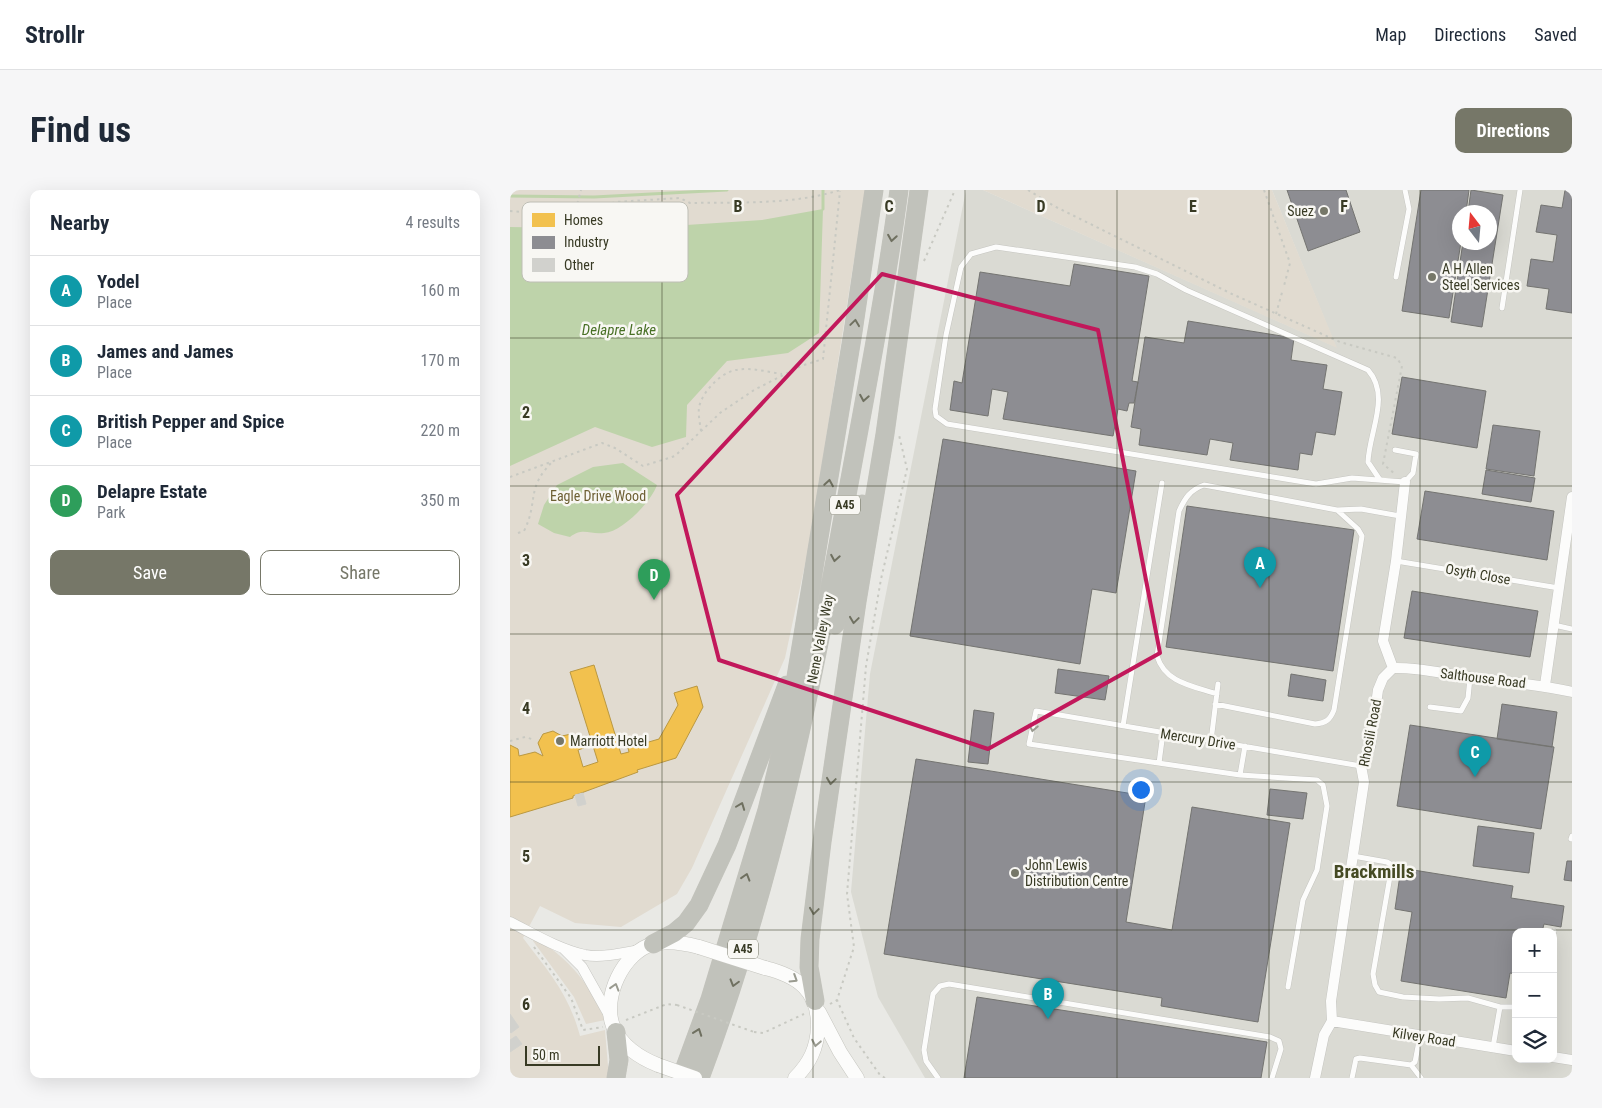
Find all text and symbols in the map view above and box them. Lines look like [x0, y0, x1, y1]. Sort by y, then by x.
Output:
text: Strollr [25, 21, 85, 49]
text: Map [1375, 24, 1406, 45]
text: Directions [1434, 24, 1506, 45]
text: Saved [1534, 24, 1577, 45]
button: Directions [1455, 108, 1572, 153]
text: Find us [30, 110, 131, 151]
text: B [734, 197, 743, 216]
text: C [884, 197, 894, 216]
text: D [1036, 197, 1046, 216]
text: E [1189, 197, 1197, 216]
text: F [1340, 197, 1348, 216]
legend [522, 202, 688, 282]
place label: Suez [1287, 203, 1314, 219]
marker: Suez [1318, 205, 1330, 217]
north arrow [1452, 205, 1497, 250]
text: Nearby [50, 211, 109, 235]
text: Homes [564, 212, 603, 228]
text: 4 results [405, 213, 460, 232]
text: Industry [564, 234, 609, 250]
one-way arrow [887, 235, 898, 243]
text: Other [564, 257, 594, 273]
place label: A H Allen Steel Services [1442, 261, 1520, 293]
text: Yodel [97, 270, 139, 293]
marker: A H Allen Steel Services [1426, 271, 1438, 283]
text: A [61, 281, 71, 300]
text: 160 m [421, 281, 460, 300]
text: Place [97, 293, 132, 312]
one-way arrow [849, 318, 859, 327]
water label: Delapre Lake [582, 321, 656, 339]
text: James and James [97, 340, 234, 363]
text: B [62, 351, 70, 370]
text: 170 m [421, 351, 460, 370]
text: Place [97, 363, 132, 382]
one-way arrow [860, 394, 870, 403]
text: 2 [522, 403, 530, 422]
text: British Pepper and Spice [97, 410, 284, 433]
text: C [61, 421, 71, 440]
text: 220 m [421, 421, 460, 440]
text: Place [97, 433, 132, 452]
one-way arrow [823, 479, 834, 487]
text: Delapre Estate [97, 480, 207, 503]
park label: Eagle Drive Wood [550, 488, 646, 504]
text: D [61, 491, 71, 510]
text: 350 m [421, 491, 460, 510]
road number: A45 [830, 496, 860, 514]
text: Park [97, 503, 126, 522]
pin: A [1244, 547, 1276, 588]
button: Save [50, 550, 250, 595]
button: Share [260, 550, 460, 595]
text: 3 [522, 551, 530, 570]
one-way arrow [831, 554, 841, 563]
pin: D [638, 559, 670, 600]
street label: Osyth Close [1444, 560, 1512, 588]
street label: Nene Valley Way [803, 593, 837, 685]
one-way arrow [849, 617, 860, 625]
street label: Salthouse Road [1439, 665, 1527, 691]
street label: Rhosili Road [1356, 698, 1384, 768]
text: 4 [522, 699, 530, 718]
one-way arrow [1028, 723, 1038, 732]
street label: Mercury Drive [1159, 725, 1237, 753]
place label: Marriott Hotel [570, 733, 647, 749]
marker: Marriott Hotel [554, 735, 566, 747]
pin: C [1459, 736, 1491, 777]
one-way arrow [826, 777, 836, 785]
your location [1128, 777, 1154, 803]
one-way arrow [735, 803, 745, 811]
text: 5 [522, 847, 530, 866]
place label: John Lewis Distribution Centre [1025, 857, 1129, 889]
district label: Brackmills [1334, 860, 1414, 883]
marker: John Lewis Distribution Centre [1009, 867, 1021, 879]
one-way arrow [741, 873, 751, 882]
one-way arrow [809, 907, 820, 915]
map controls [1512, 928, 1557, 1063]
button: + [1512, 928, 1557, 973]
road number: A45 [728, 940, 758, 959]
one-way arrow [788, 973, 797, 983]
button: − [1512, 973, 1557, 1018]
one-way arrow [729, 978, 739, 987]
pin: B [1032, 978, 1064, 1019]
one-way arrow [610, 983, 620, 991]
text: 6 [522, 995, 530, 1014]
button: layers [1512, 1018, 1557, 1063]
street label: Kilvey Road [1391, 1024, 1457, 1050]
one-way arrow [692, 1028, 702, 1037]
one-way arrow [811, 1038, 822, 1047]
scale bar [525, 1043, 600, 1066]
text: 50 m [532, 1047, 560, 1063]

